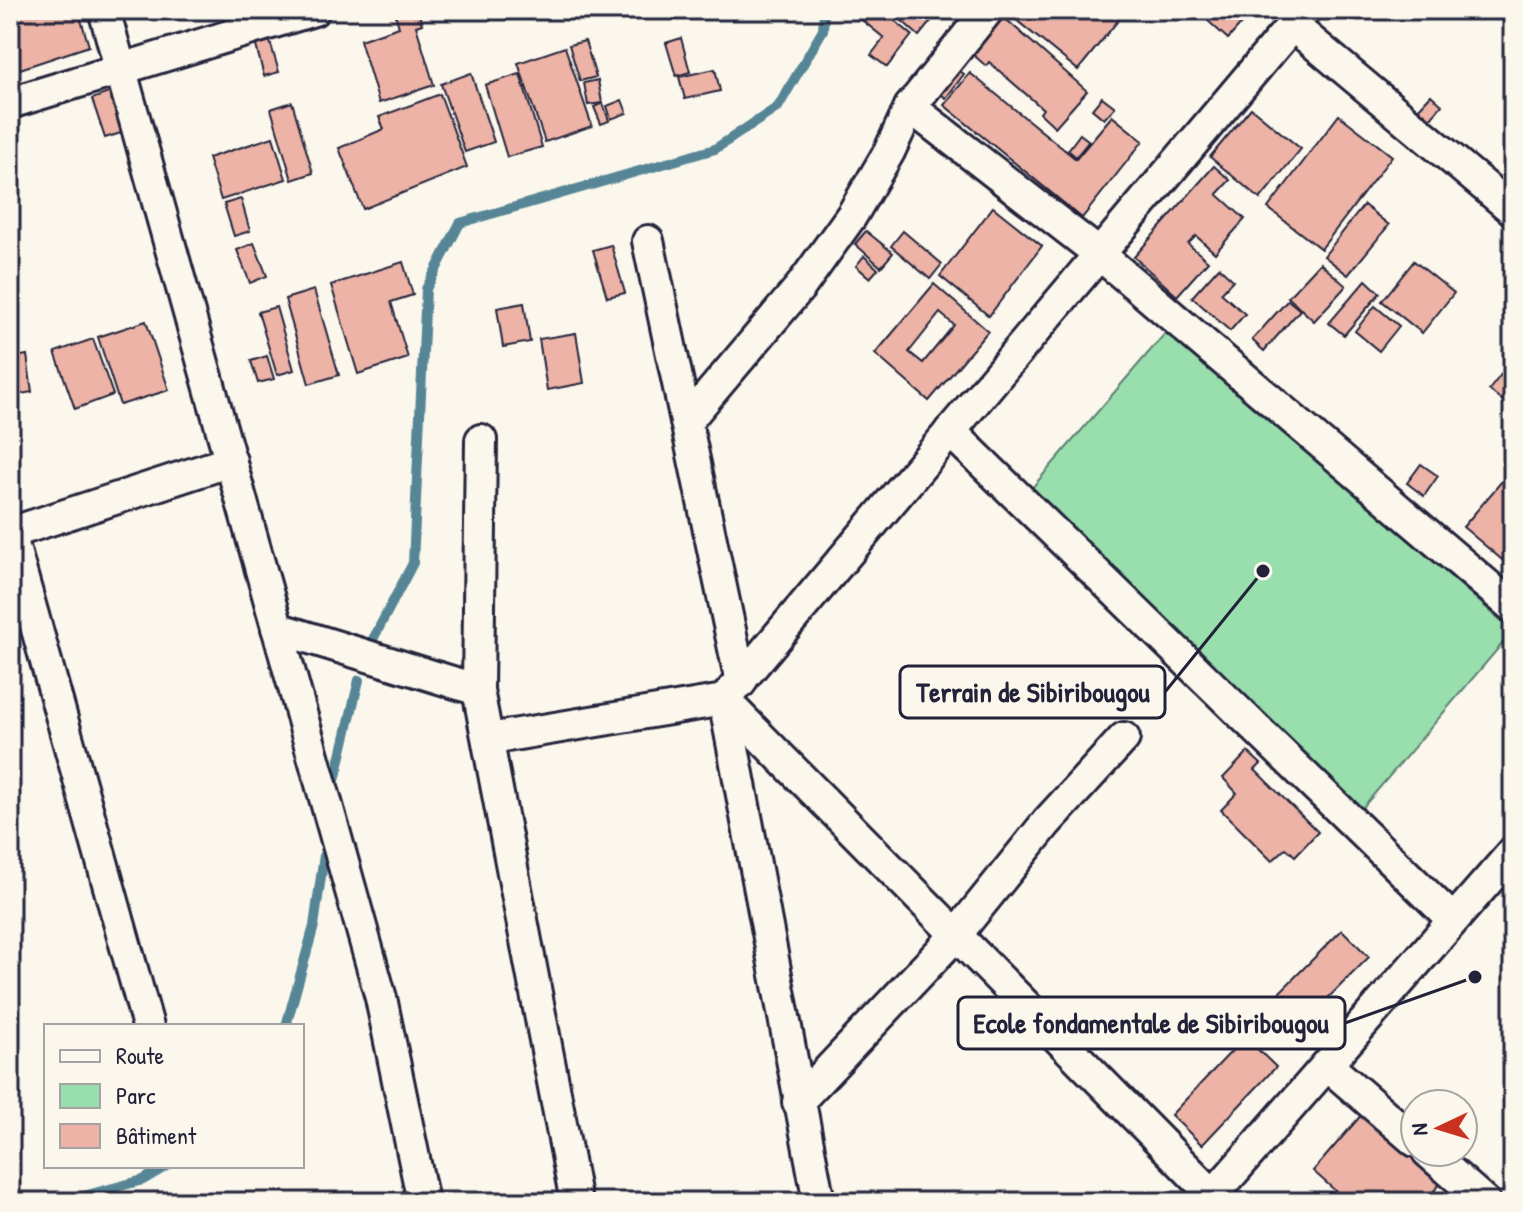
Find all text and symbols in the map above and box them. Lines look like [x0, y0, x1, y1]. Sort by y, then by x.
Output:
callout: Terrain de Sibiribougou [900, 666, 1165, 718]
text: Terrain de Sibiribougou [915, 673, 1151, 712]
callout: Ecole fondamentale de Sibiribougou [958, 997, 1345, 1049]
text: Ecole fondamentale de Sibiribougou [973, 1004, 1329, 1043]
legend [44, 1024, 304, 1168]
text: Route [116, 1039, 164, 1071]
text: Parc [116, 1079, 156, 1111]
north arrow [1399, 1088, 1479, 1168]
text: Bâtiment [116, 1119, 197, 1151]
text: N [1404, 1122, 1434, 1136]

